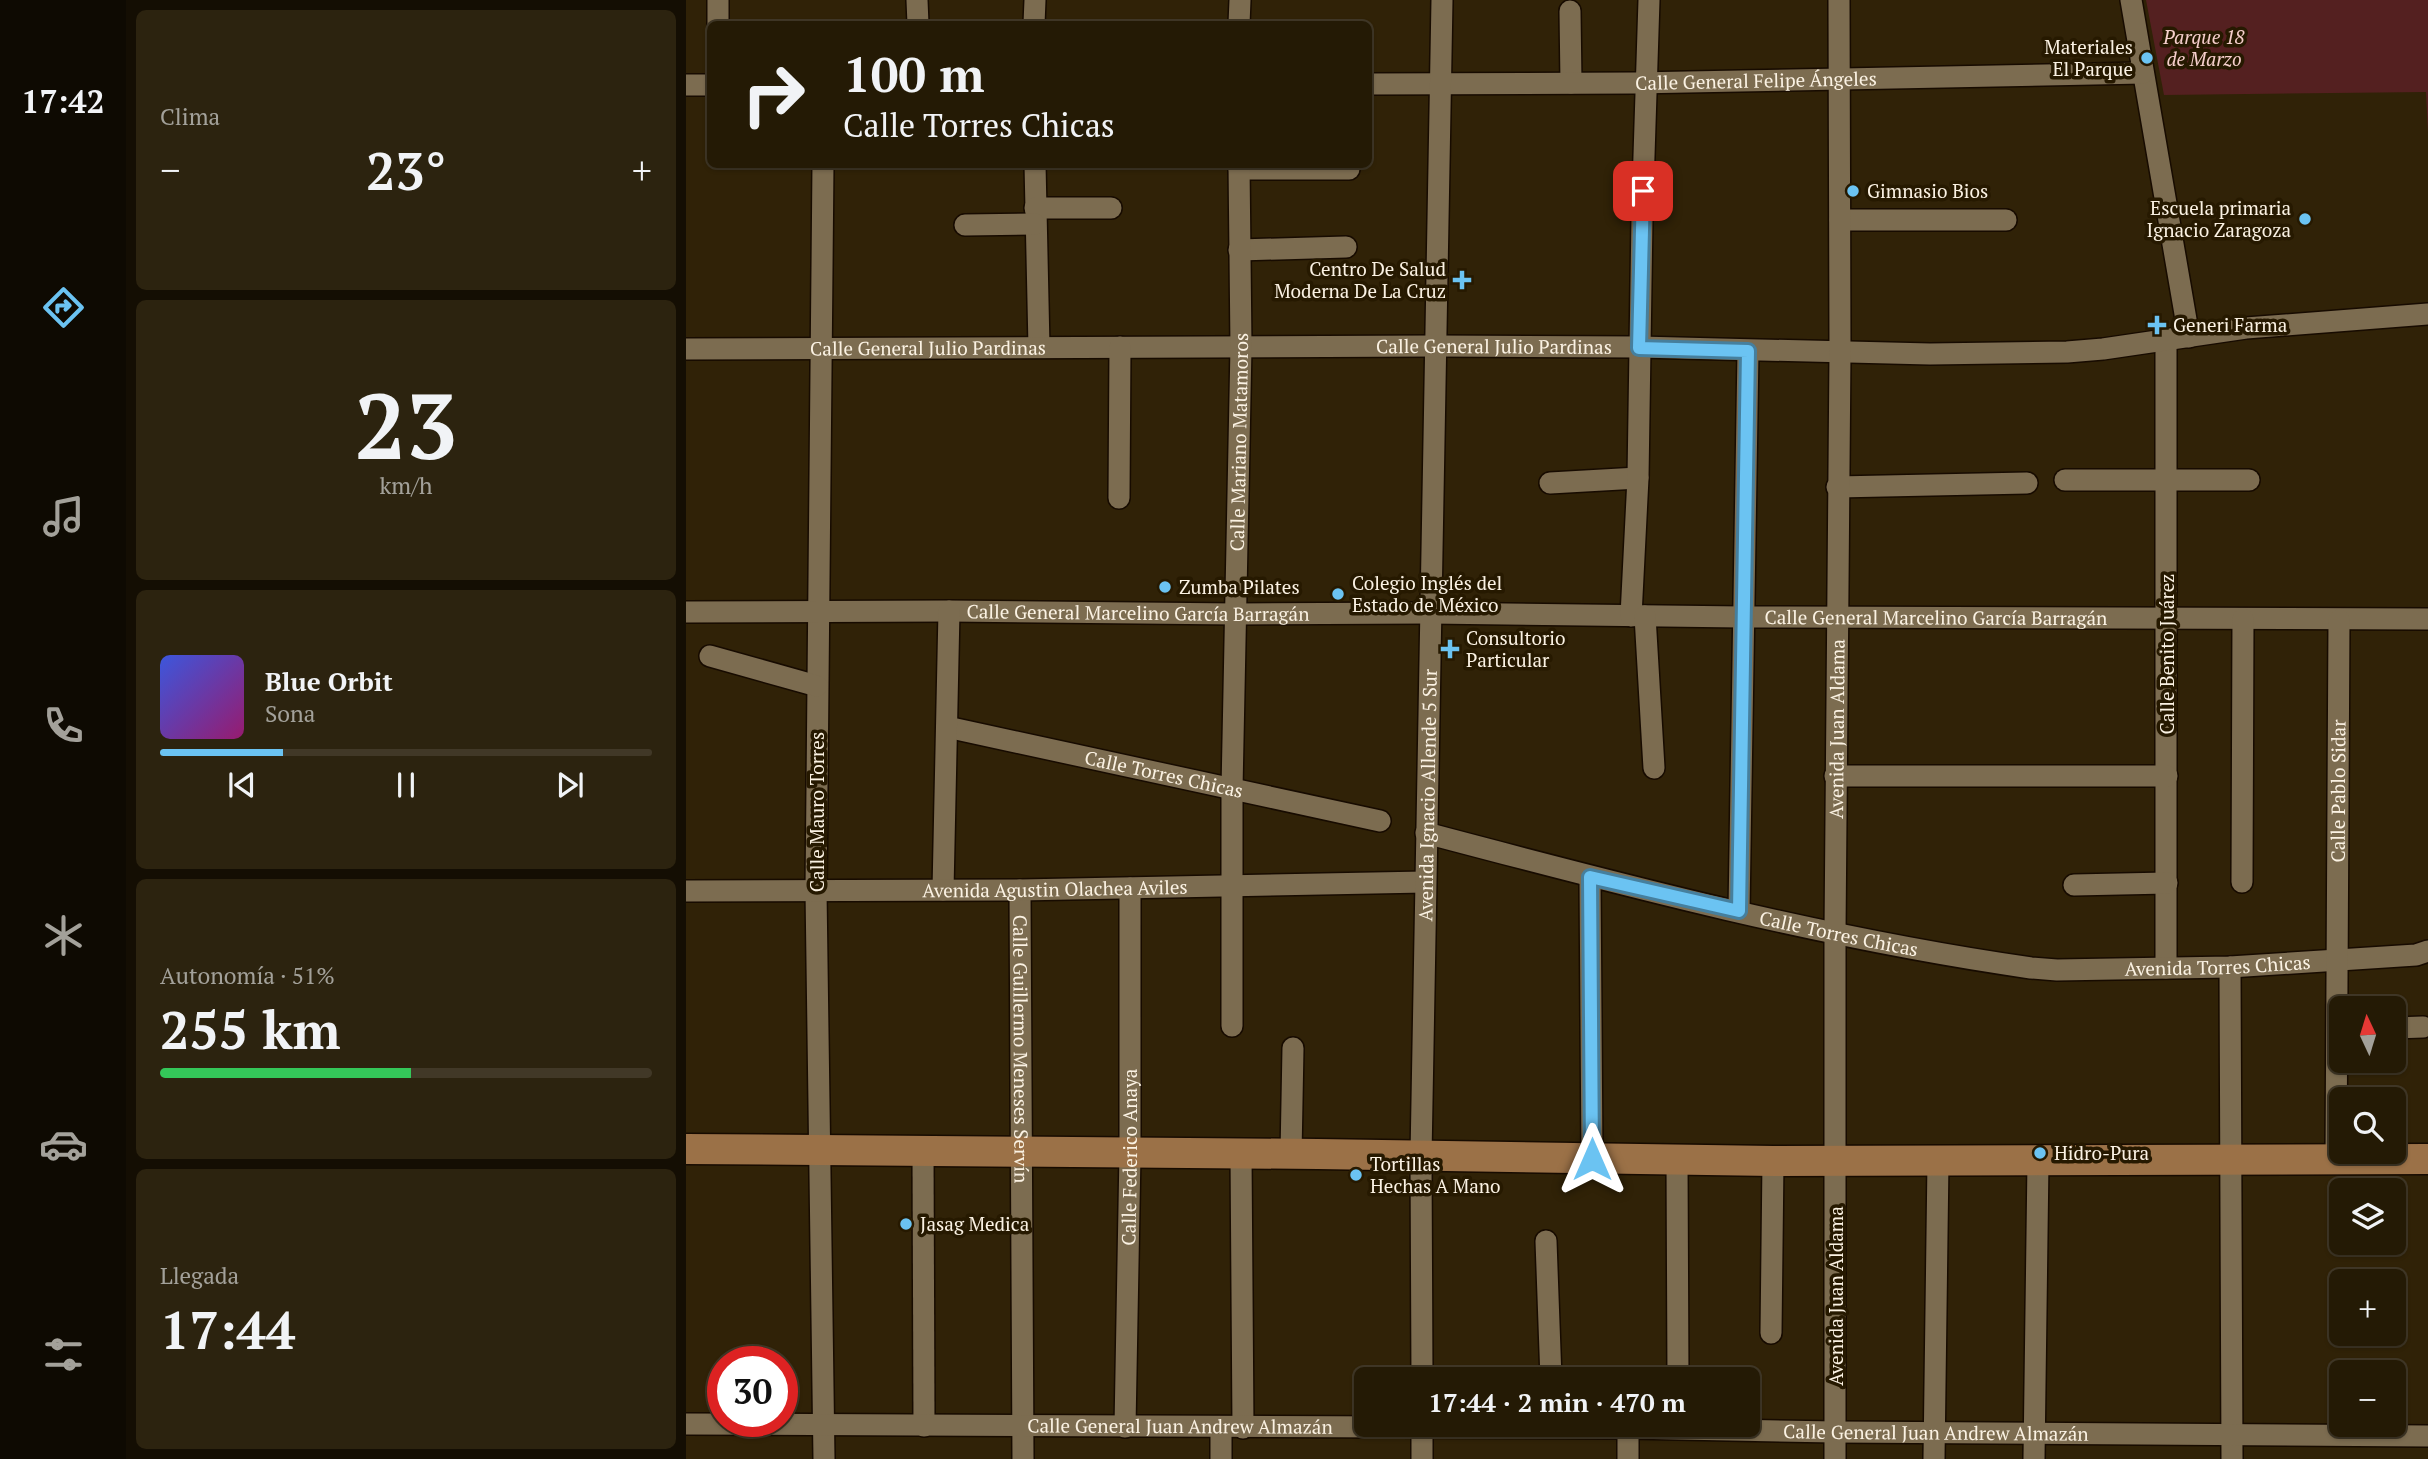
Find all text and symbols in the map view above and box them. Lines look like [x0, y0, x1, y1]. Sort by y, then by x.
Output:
park label: Parque 18 de Marzo [2162, 24, 2245, 71]
place label: Materiales El Parque [2044, 34, 2133, 81]
text: 100 m [843, 41, 985, 106]
icon: right [728, 49, 819, 140]
marker: Materiales El Parque [2139, 50, 2155, 66]
street label: Calle General Felipe Ángeles [1635, 65, 1877, 95]
text: 17:42 [21, 80, 105, 122]
text: Clima [160, 101, 220, 132]
text: Calle Torres Chicas [843, 104, 1115, 146]
text: 23° [366, 136, 446, 205]
text: − [160, 145, 180, 195]
text: + [632, 145, 652, 195]
pin [1613, 161, 1673, 221]
icon: arrive [1624, 172, 1662, 210]
place label: Gimnasio Bios [1867, 178, 1988, 203]
marker: Gimnasio Bios [1845, 183, 1861, 199]
place label: Escuela primaria Ignacio Zaragoza [2147, 195, 2291, 242]
marker: Escuela primaria Ignacio Zaragoza [2297, 211, 2313, 227]
place label: Centro De Salud Moderna De La Cruz [1274, 256, 1446, 303]
marker: Centro De Salud Moderna De La Cruz [1452, 270, 1472, 290]
icon: directions [39, 283, 88, 332]
place label: Generi Farma [2173, 312, 2288, 337]
marker: Generi Farma [2147, 315, 2167, 335]
street label: Calle Mariano Matamoros [1224, 333, 1253, 552]
street label: Calle General Julio Pardinas [1376, 333, 1612, 359]
street label: Calle General Julio Pardinas [810, 335, 1046, 361]
text: 23 [355, 364, 457, 485]
text: km/h [379, 470, 433, 501]
icon: music [39, 492, 88, 541]
place label: Colegio Inglés del Estado de México [1352, 570, 1502, 617]
place label: Zumba Pilates [1179, 574, 1300, 599]
street label: Calle Benito Juárez [2154, 574, 2179, 734]
marker: Zumba Pilates [1157, 579, 1173, 595]
marker: Colegio Inglés del Estado de México [1330, 586, 1346, 602]
street label: Calle General Marcelino García Barragán [966, 598, 1309, 626]
street label: Calle General Marcelino García Barragán [1764, 604, 2107, 630]
place label: Consultorio Particular [1466, 625, 1566, 672]
marker: Consultorio Particular [1440, 639, 1460, 659]
street label: Avenida Juan Aldama [1823, 639, 1850, 819]
text: Blue Orbit [265, 664, 393, 698]
street label: Avenida Ignacio Allende 5 Sur [1412, 668, 1442, 921]
text: Sona [265, 698, 315, 729]
icon: phone [39, 701, 88, 750]
street label: Calle Pablo Sidar [2325, 719, 2350, 863]
street label: Calle Mauro Torres [804, 732, 829, 892]
street label: Calle Torres Chicas [1083, 744, 1246, 803]
icon: previous [223, 766, 261, 804]
icon: pause [387, 766, 425, 804]
icon: next [551, 766, 589, 804]
street label: Avenida Agustin Olachea Aviles [922, 874, 1188, 902]
street label: Calle Torres Chicas [1757, 904, 1920, 961]
icon: climate [39, 911, 88, 960]
street label: Calle Guillermo Meneses Servín [1008, 915, 1035, 1183]
street label: Avenida Torres Chicas [2124, 949, 2311, 981]
text: Autonomía · 51% [160, 960, 335, 991]
text: 255 km [160, 995, 341, 1064]
north arrow [2329, 996, 2406, 1073]
map controls [2329, 996, 2406, 1437]
street label: Calle Federico Anaya [1115, 1068, 1142, 1246]
button: search [2329, 1087, 2406, 1164]
icon: car [39, 1120, 88, 1169]
position arrow [1555, 1122, 1629, 1196]
place label: Hidro-Pura [2054, 1140, 2149, 1165]
marker: Hidro-Pura [2032, 1145, 2048, 1161]
place label: Tortillas Hechas A Mano [1370, 1151, 1501, 1198]
marker: Tortillas Hechas A Mano [1348, 1167, 1364, 1183]
button: layers [2329, 1178, 2406, 1255]
street label: Avenida Juan Aldama [1823, 1206, 1848, 1386]
place label: Jasag Medica [920, 1211, 1030, 1236]
marker: Jasag Medica [898, 1216, 914, 1232]
text: Llegada [160, 1260, 239, 1291]
button: + [2329, 1269, 2406, 1346]
text: 17:44 [160, 1295, 295, 1364]
icon: filters [39, 1330, 88, 1379]
speed limit sign: 30 [707, 1346, 798, 1437]
button: − [2329, 1360, 2406, 1437]
text: 17:44 · 2 min · 470 m [1428, 1385, 1686, 1419]
street label: Calle General Juan Andrew Almazán [1027, 1412, 1333, 1439]
street label: Calle General Juan Andrew Almazán [1783, 1418, 2089, 1446]

